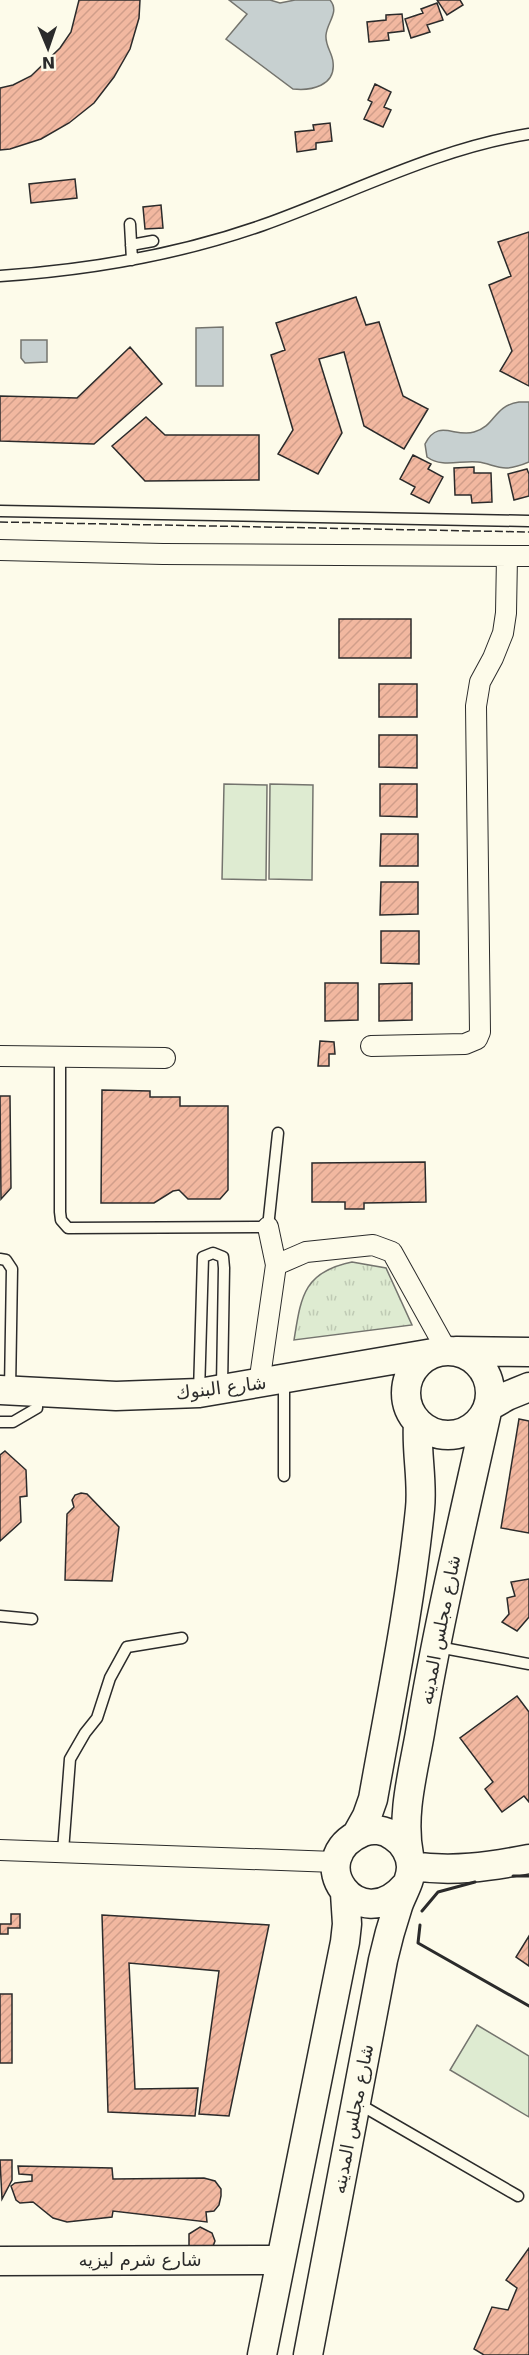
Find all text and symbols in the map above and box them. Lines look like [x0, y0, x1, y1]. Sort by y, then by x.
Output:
north arrow [18, 18, 78, 78]
text: N [41, 53, 56, 72]
street label: شارع البنوك [174, 1372, 268, 1404]
street label: شارع مجلس المدينه [415, 1553, 465, 1707]
street label: شارع مجلس المدينه [328, 2042, 378, 2196]
street label: شارع شرم ليزيه [78, 2249, 202, 2271]

